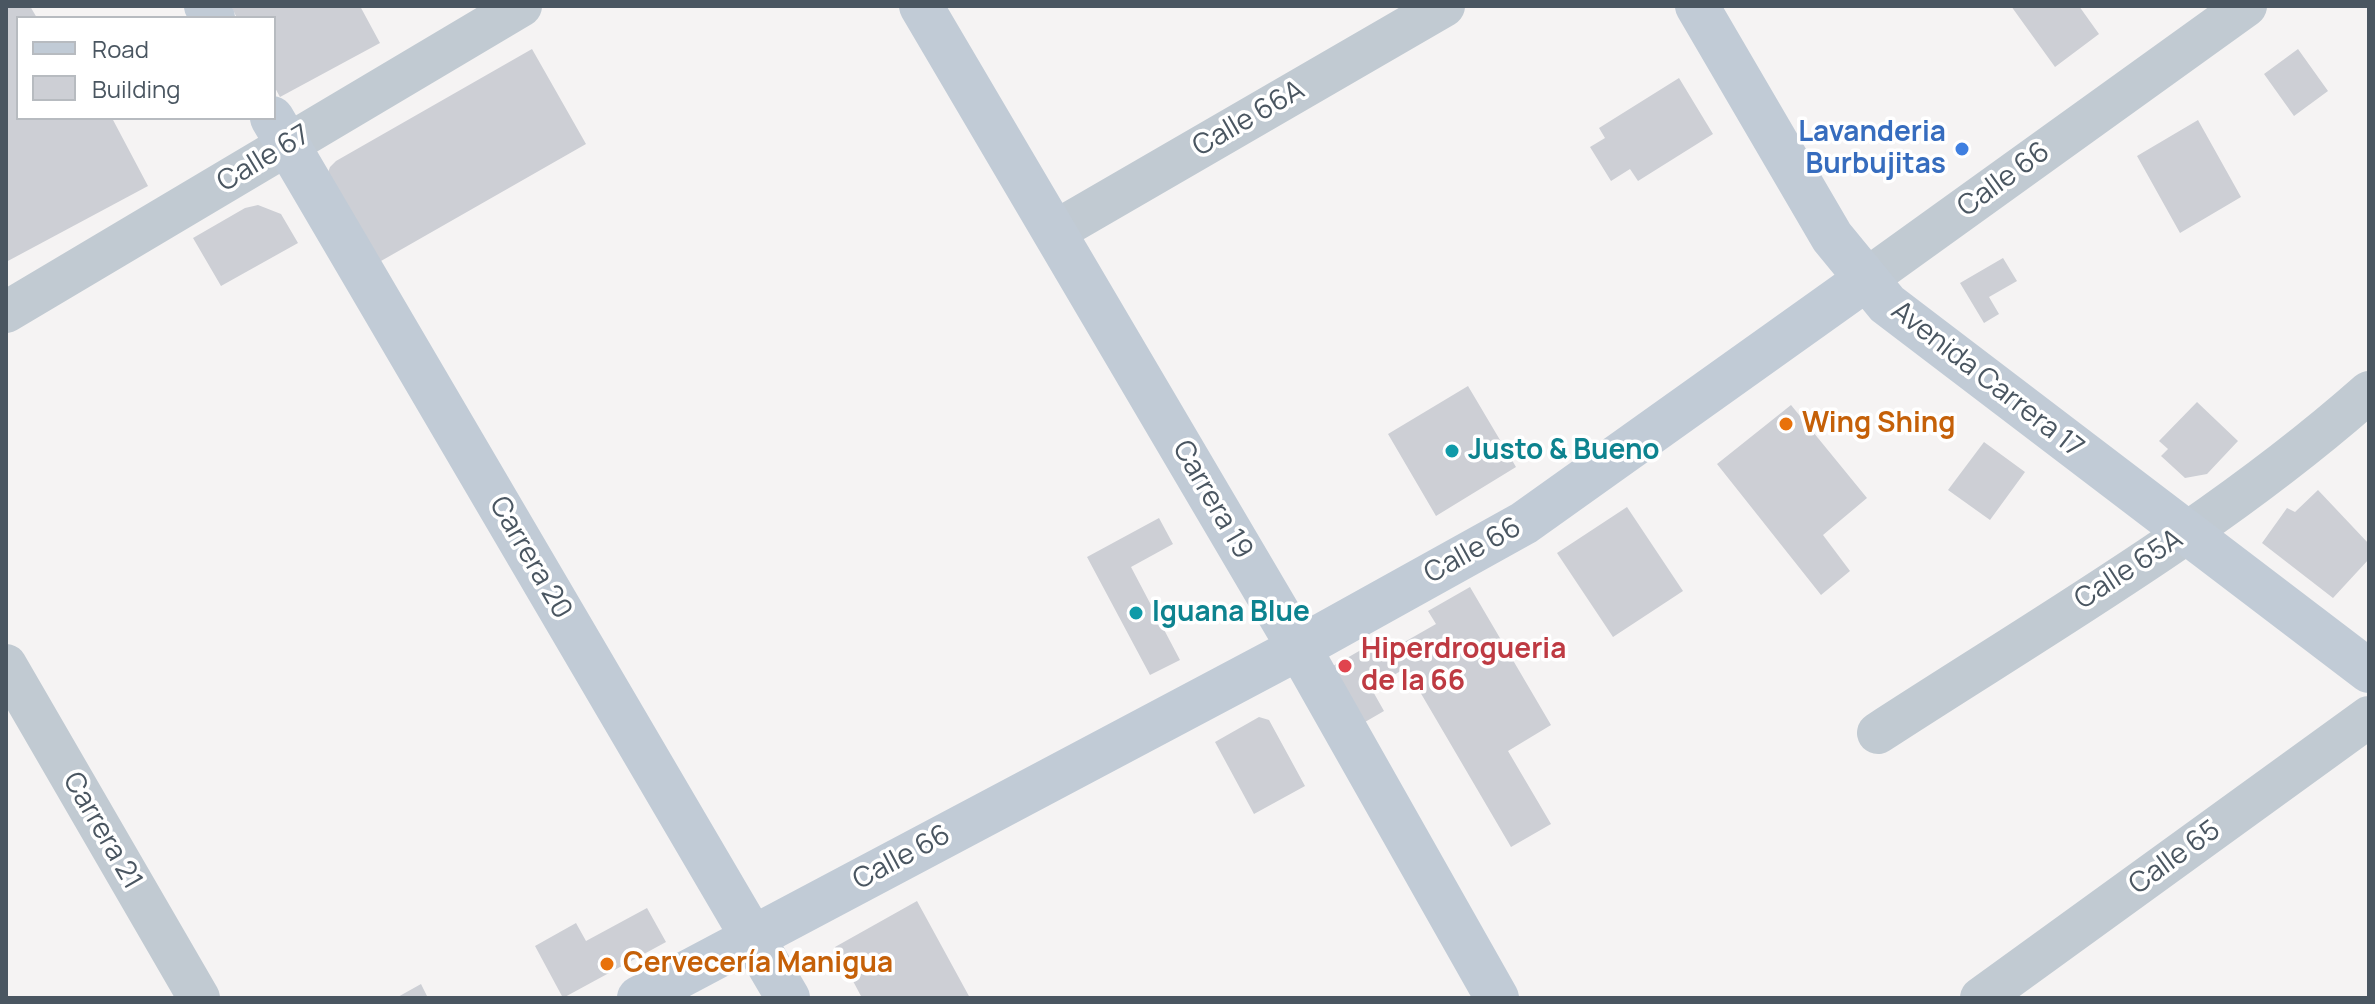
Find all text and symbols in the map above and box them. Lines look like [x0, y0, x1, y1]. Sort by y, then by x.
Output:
legend [16, 16, 276, 120]
text: Road [92, 32, 149, 65]
text: Building [92, 72, 180, 105]
street label: Calle 66A [1187, 74, 1311, 164]
place label: Lavanderia Burbujitas [1798, 116, 1946, 182]
street label: Calle 67 [212, 118, 316, 200]
street label: Calle 66 [1951, 135, 2057, 225]
marker: Lavanderia Burbujitas [1953, 140, 1971, 158]
street label: Avenida Carrera 17 [1884, 295, 2090, 465]
place label: Wing Shing [1802, 407, 1956, 441]
marker: Wing Shing [1777, 415, 1795, 433]
place label: Justo & Bueno [1468, 434, 1659, 468]
street label: Carrera 19 [1165, 435, 1259, 565]
marker: Justo & Bueno [1443, 442, 1461, 460]
street label: Carrera 20 [482, 491, 578, 625]
street label: Calle 66 [1419, 511, 1527, 591]
street label: Calle 65A [2069, 523, 2189, 617]
place label: Iguana Blue [1152, 596, 1310, 630]
marker: Iguana Blue [1127, 604, 1145, 622]
place label: Hiperdrogueria de la 66 [1361, 633, 1566, 699]
marker: Hiperdrogueria de la 66 [1336, 657, 1354, 675]
street label: Carrera 21 [55, 767, 149, 895]
street label: Calle 65 [2123, 814, 2227, 902]
street label: Calle 66 [848, 818, 956, 898]
place label: Cervecería Manigua [623, 947, 893, 981]
marker: Cervecería Manigua [598, 955, 616, 973]

